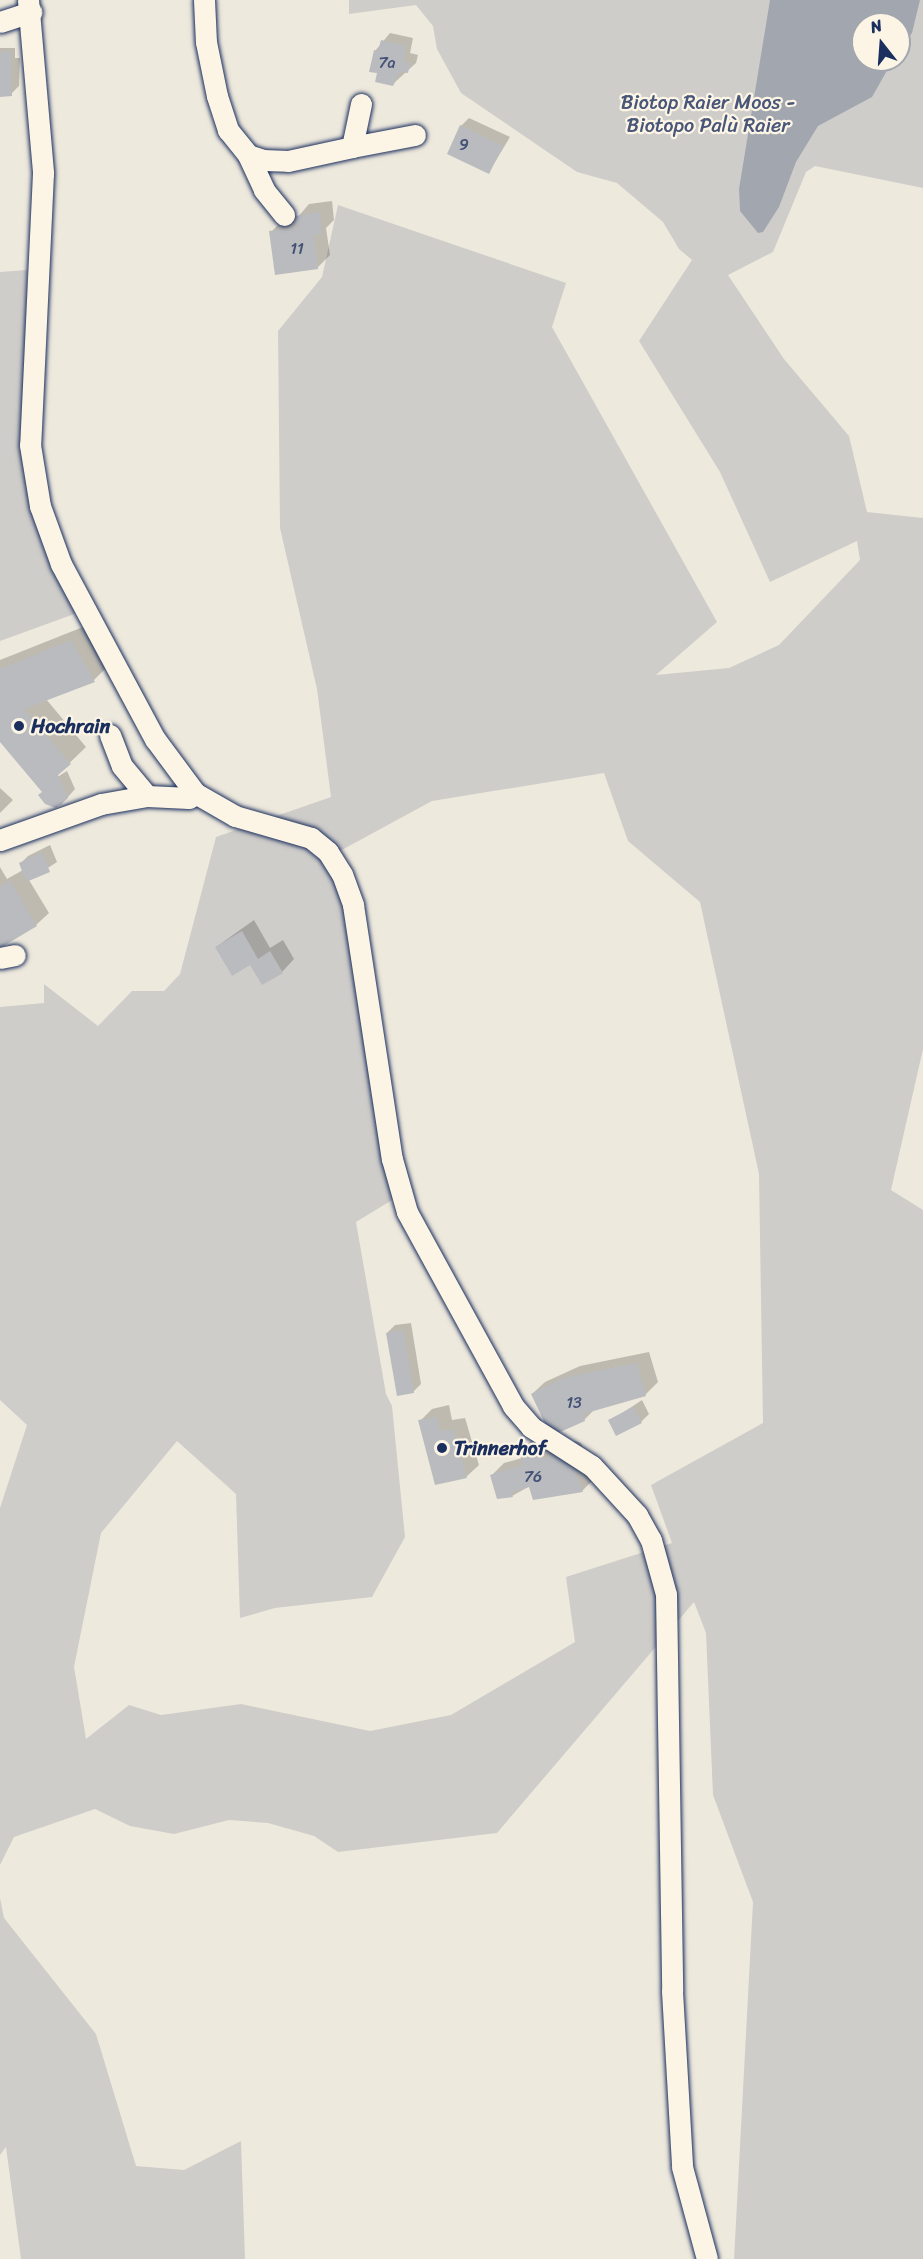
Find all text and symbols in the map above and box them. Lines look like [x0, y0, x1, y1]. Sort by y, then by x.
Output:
text: N [867, 11, 886, 42]
north arrow [851, 12, 911, 72]
house number: 7a [378, 53, 396, 73]
park label: Biotop Raier Moos - Biotopo Palù Raier [621, 90, 795, 137]
house number: 9 [459, 135, 469, 155]
house number: 11 [290, 239, 304, 259]
place label: Hochrain [31, 714, 110, 738]
marker: Hochrain [12, 719, 26, 733]
house number: 13 [566, 1393, 582, 1413]
place label: Trinnerhof [454, 1436, 546, 1460]
marker: Trinnerhof [435, 1441, 449, 1455]
house number: 76 [524, 1467, 542, 1487]

